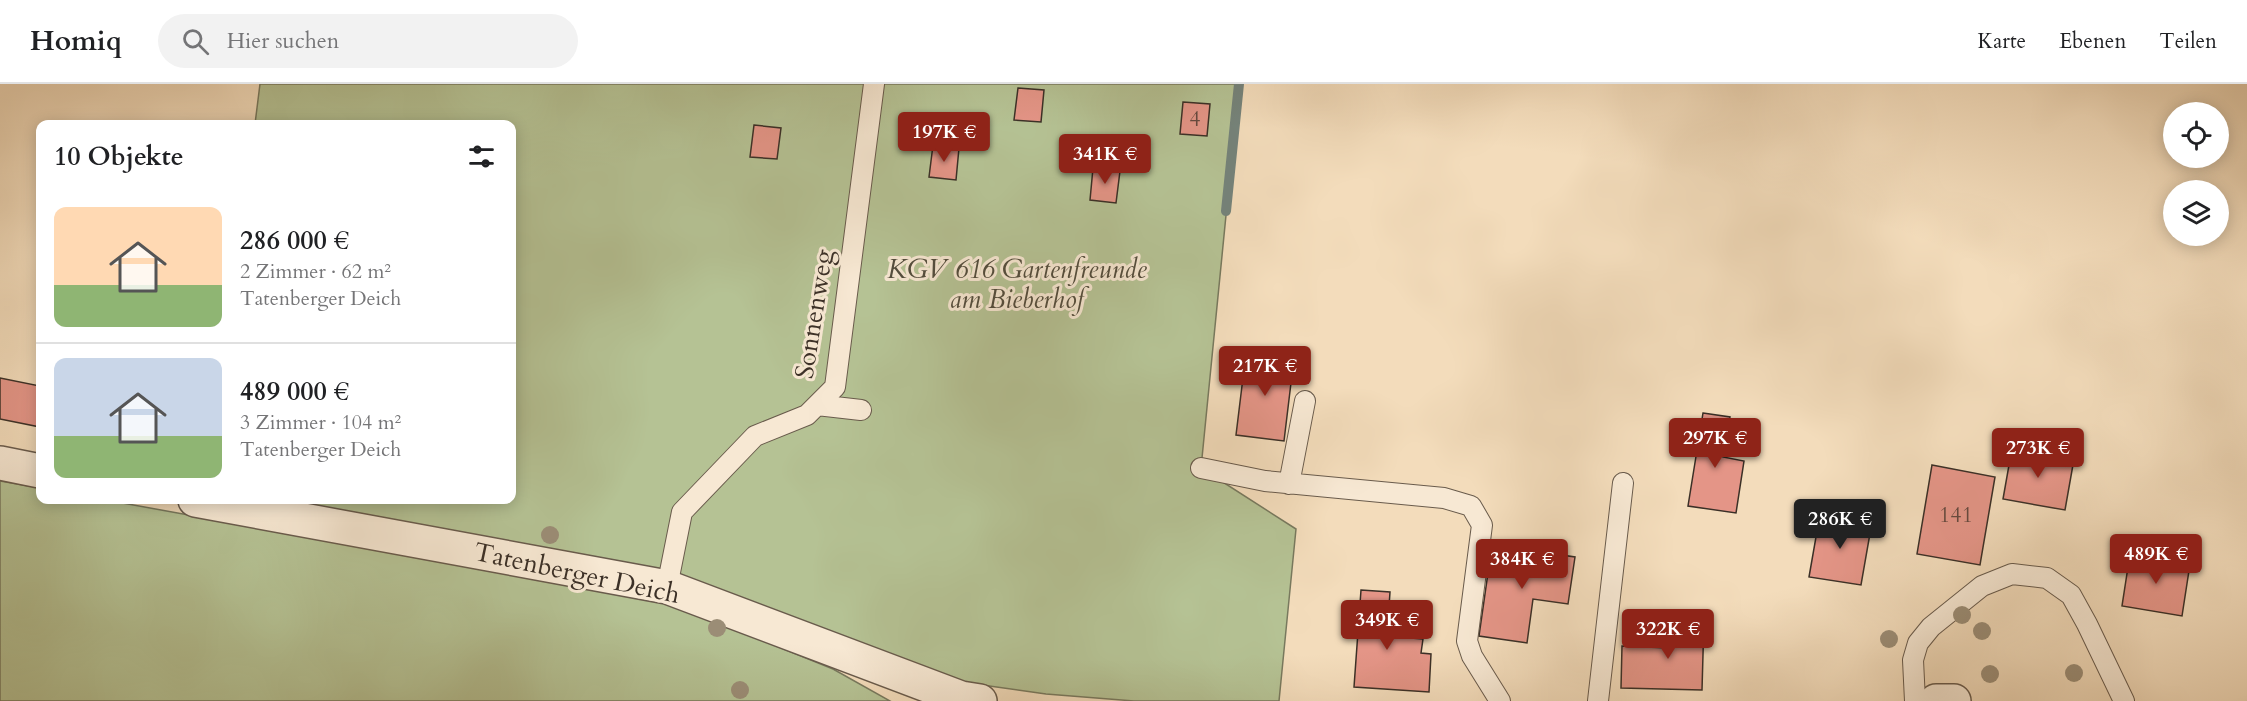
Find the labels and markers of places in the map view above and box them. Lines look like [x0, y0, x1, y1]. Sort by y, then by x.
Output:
pin: 197K € [895, 112, 993, 163]
pin: 341K € [1056, 134, 1154, 185]
pin: 217K € [1216, 346, 1314, 397]
pin: 297K € [1666, 418, 1764, 469]
pin: 273K € [1989, 428, 2087, 479]
pin: 286K € [1791, 499, 1889, 550]
pin: 489K € [2107, 534, 2205, 585]
pin: 384K € [1473, 539, 1571, 590]
pin: 349K € [1338, 600, 1436, 651]
pin: 322K € [1619, 609, 1717, 660]

